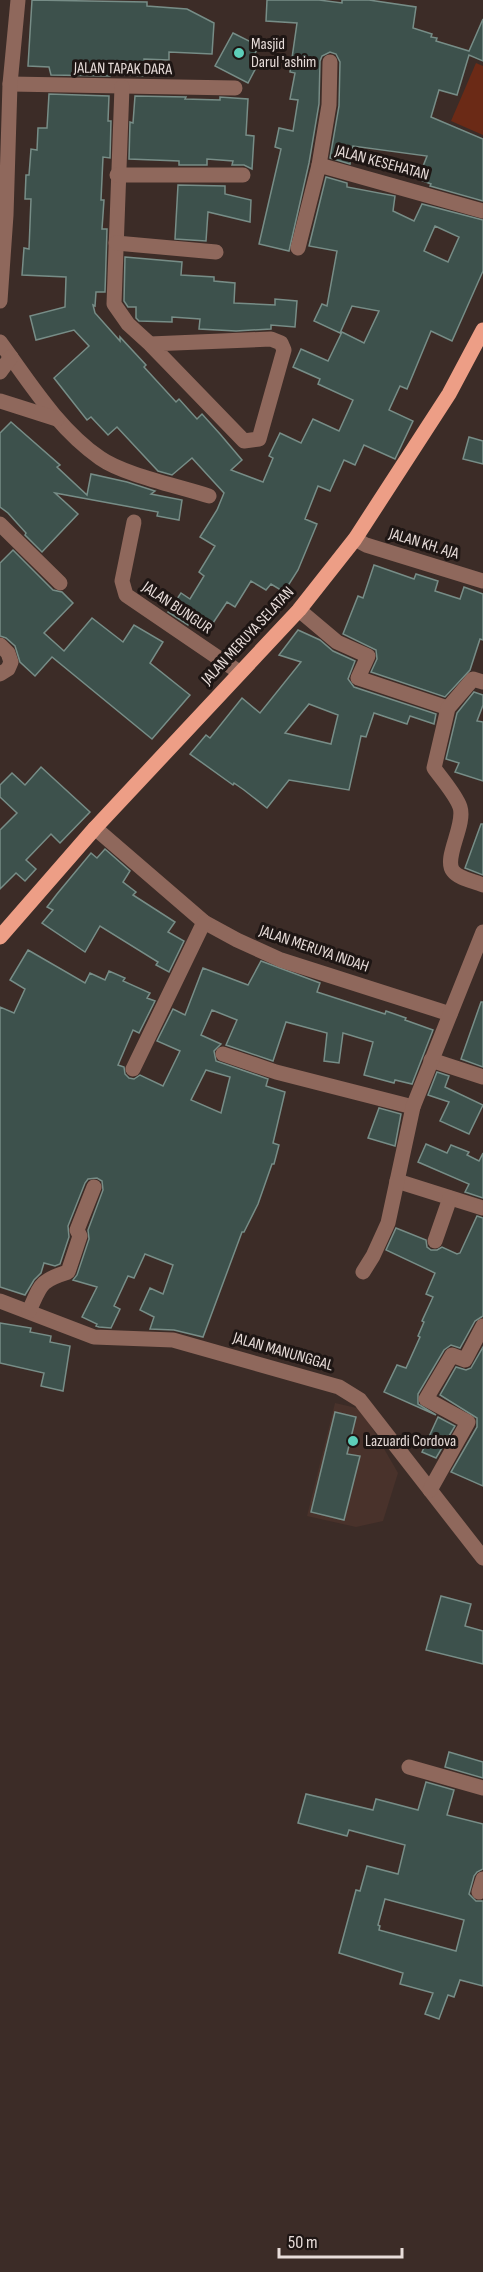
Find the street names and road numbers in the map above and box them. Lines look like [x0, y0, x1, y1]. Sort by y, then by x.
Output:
street label: JALAN TAPAK DARA [73, 59, 172, 79]
street label: JALAN KESEHATAN [332, 141, 431, 185]
street label: JALAN KH. AJA [386, 524, 461, 564]
street label: JALAN BUNGUR [138, 577, 216, 638]
street label: JALAN MERUYA SELATAN [197, 583, 298, 690]
street label: JALAN MERUYA INDAH [256, 921, 371, 977]
street label: JALAN MANUNGGAL [230, 1328, 335, 1375]

